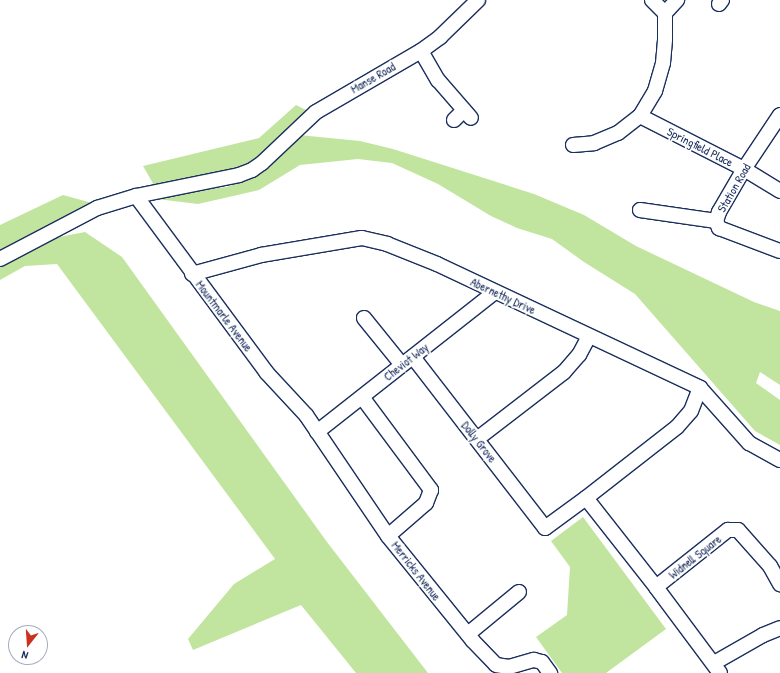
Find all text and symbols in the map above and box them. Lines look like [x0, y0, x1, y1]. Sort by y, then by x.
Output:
street label: Manse Road [348, 59, 398, 97]
street label: Springfield Place [665, 124, 735, 170]
street label: Station Road [714, 161, 754, 215]
street label: Abernethy Drive [468, 275, 538, 317]
street label: Mountmarle Avenue [193, 278, 255, 354]
street label: Cheviot Way [381, 340, 431, 384]
street label: Dolly Grove [458, 419, 500, 465]
street label: Widnell Square [666, 532, 724, 582]
street label: Merricks Avenue [388, 538, 444, 604]
north arrow [8, 625, 48, 665]
text: N [20, 648, 30, 663]

